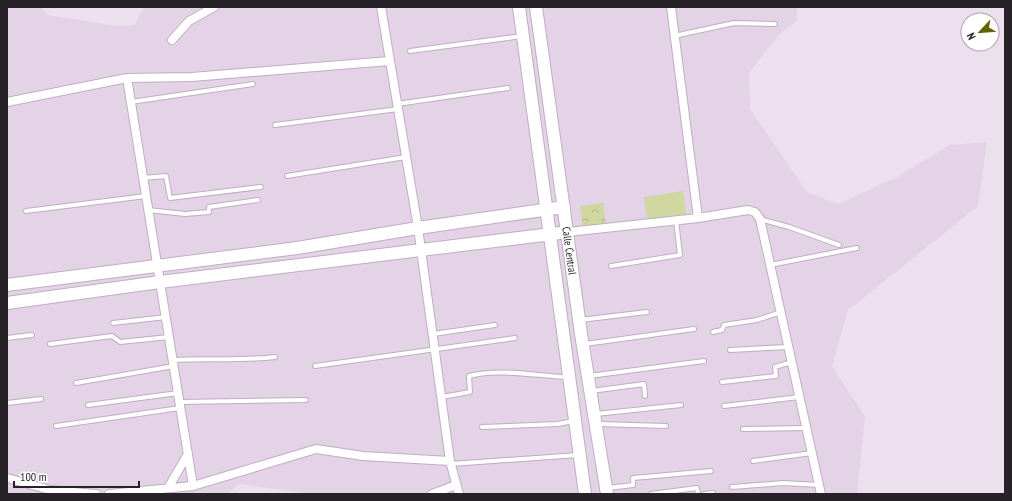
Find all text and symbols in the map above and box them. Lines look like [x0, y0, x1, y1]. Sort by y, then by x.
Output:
north arrow [960, 12, 1000, 52]
text: N [963, 31, 979, 42]
street label: Calle Central [559, 226, 580, 276]
scale bar [14, 463, 139, 489]
text: 100 m [20, 469, 47, 484]

